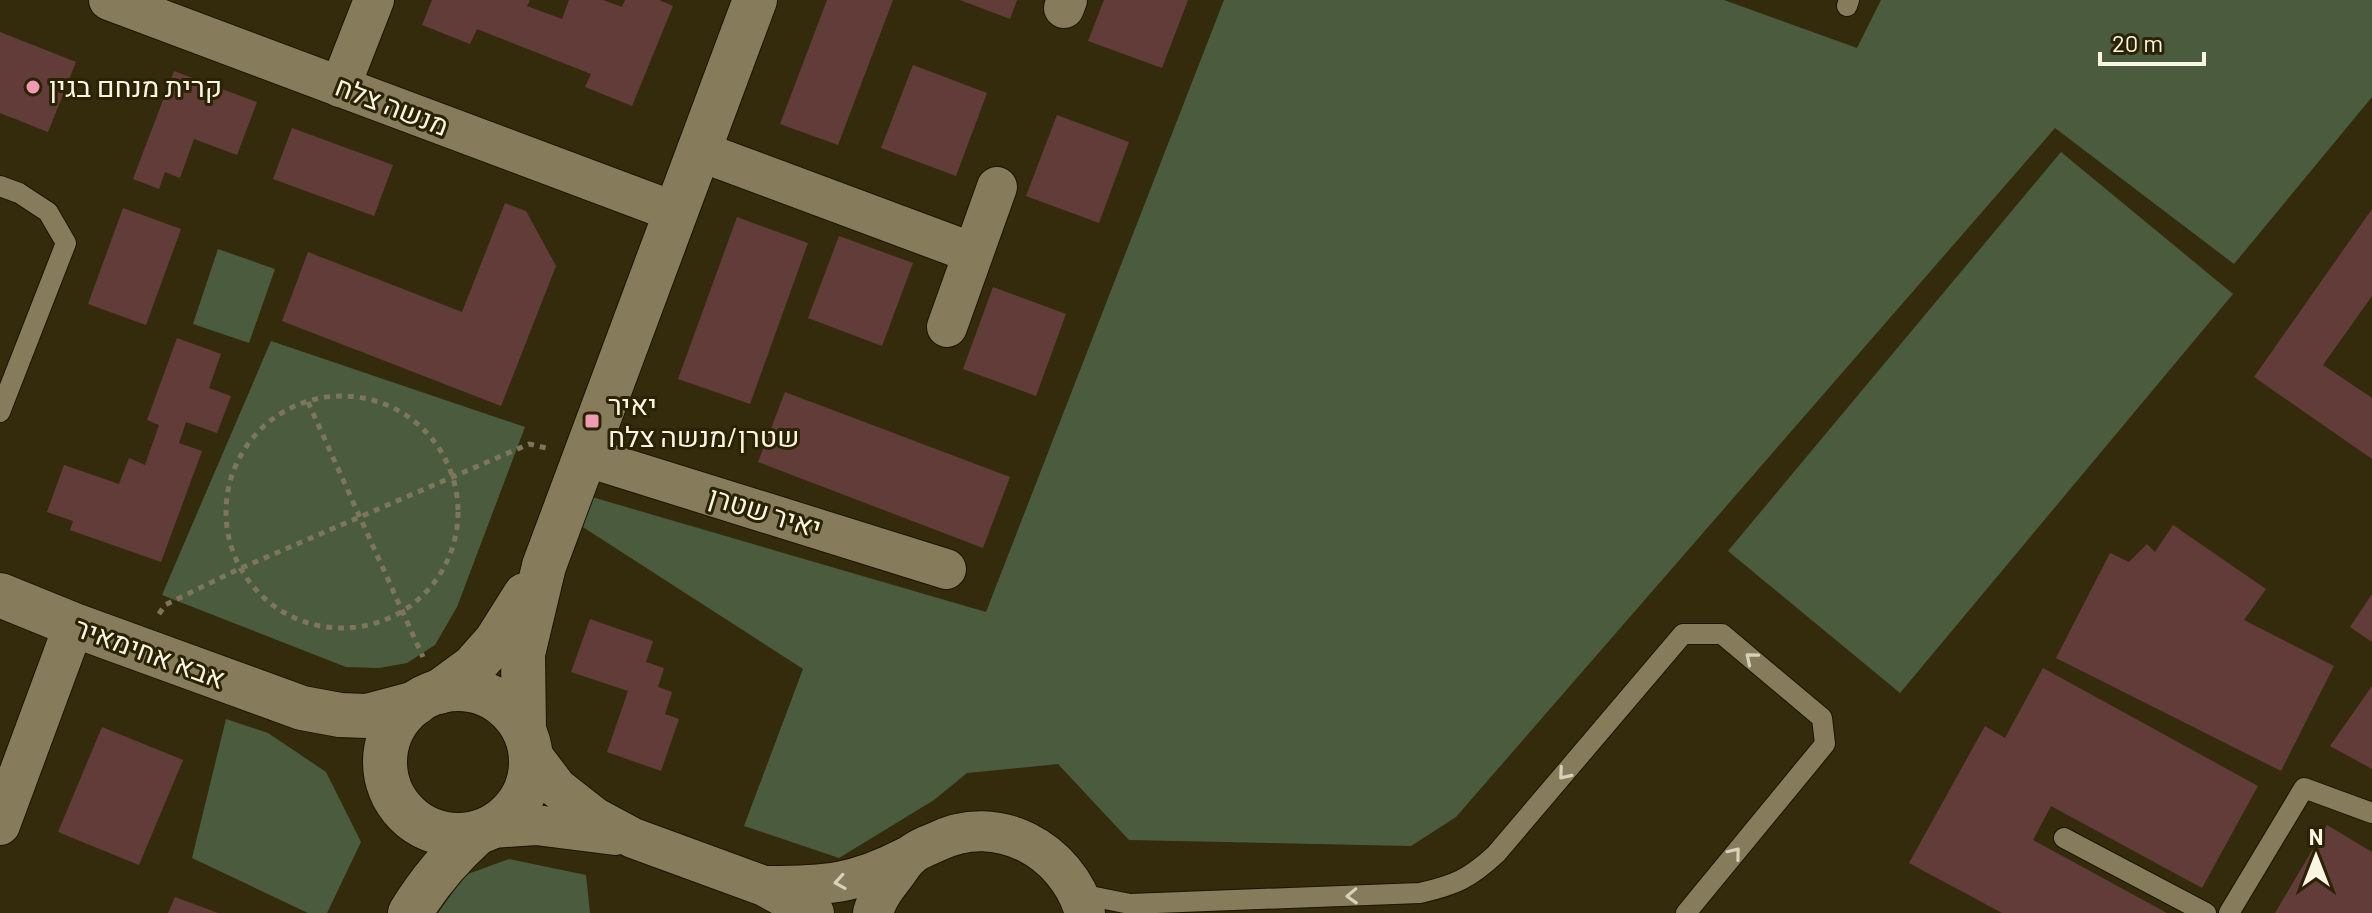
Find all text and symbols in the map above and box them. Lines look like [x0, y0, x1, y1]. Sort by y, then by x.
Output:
scale bar [2100, 16, 2204, 66]
text: 20 m [2112, 28, 2163, 57]
street label: מנשה צלח [331, 68, 454, 142]
place label: קרית מנחם בגין [49, 69, 222, 103]
marker: קרית מנחם בגין [24, 78, 42, 96]
place label: יאיר שטרן/מנשה צלח [608, 387, 799, 453]
marker: יאיר שטרן/מנשה צלח [583, 412, 601, 430]
street label: יאיר שטרן [705, 478, 825, 544]
street label: אבא אחימאיר [70, 609, 230, 695]
one-way arrow [1746, 653, 1760, 668]
one-way arrow [1559, 764, 1574, 779]
north arrow [2276, 817, 2356, 897]
text: N [2309, 823, 2323, 849]
one-way arrow [1726, 847, 1740, 862]
one-way arrow [833, 873, 847, 890]
one-way arrow [1345, 887, 1358, 904]

